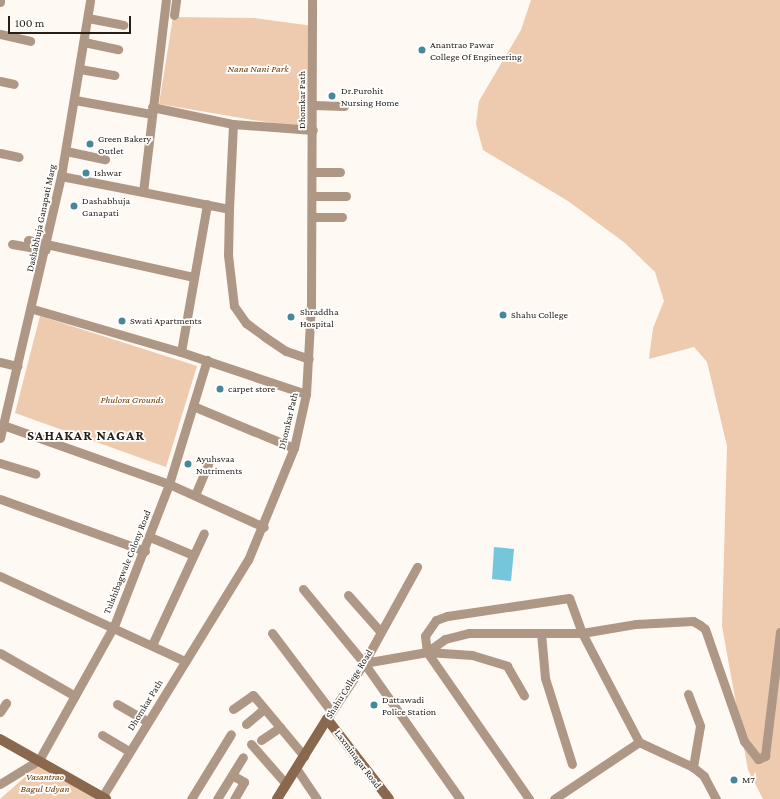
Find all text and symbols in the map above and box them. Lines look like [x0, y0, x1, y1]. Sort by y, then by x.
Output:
scale bar [10, 8, 133, 34]
text: 100 m [15, 16, 44, 30]
place label: Anantrao Pawar College Of Engineering [430, 38, 522, 62]
marker: Anantrao Pawar College Of Engineering [417, 45, 427, 55]
park label: Nana Nani Park [227, 63, 289, 75]
street label: Dhomkar Path [296, 71, 308, 129]
place label: Dr.Purohit Nursing Home [341, 84, 399, 108]
marker: Dr.Purohit Nursing Home [326, 90, 338, 102]
place label: Green Bakery Outlet [98, 132, 151, 156]
marker: Green Bakery Outlet [85, 139, 95, 149]
street label: Dashabhuja Ganapati Marg [24, 163, 58, 273]
place label: Ishwar [94, 167, 122, 179]
marker: Ishwar [81, 168, 91, 178]
place label: Dashabhuja Ganapati [82, 194, 130, 218]
marker: Dashabhuja Ganapati [69, 201, 79, 211]
place label: Shraddha Hospital [300, 305, 339, 328]
place label: Shahu College [511, 309, 568, 321]
marker: Shahu College [498, 310, 508, 320]
marker: Shraddha Hospital [285, 311, 297, 323]
place label: Swati Apartments [130, 315, 202, 327]
marker: Swati Apartments [117, 316, 127, 326]
place label: carpet store [228, 383, 275, 395]
marker: carpet store [215, 384, 225, 394]
street label: Dhomkar Path [276, 391, 300, 451]
park label: Phulora Grounds [100, 394, 164, 406]
district label: SAHAKAR NAGAR [27, 427, 145, 443]
place label: Ayuhsvaa Nutriments [196, 452, 242, 476]
marker: Ayuhsvaa Nutriments [183, 459, 193, 469]
street label: Tulshibagwale Colony Road [101, 508, 153, 616]
street label: Shahu College Road [323, 647, 375, 721]
street label: Dhomkar Path [125, 677, 165, 733]
place label: Dattawadi Police Station [382, 693, 436, 716]
marker: Dattawadi Police Station [369, 700, 379, 710]
street label: Laxminagar Road [332, 727, 384, 791]
park label: Vasantrao Bagul Udyan [21, 770, 69, 794]
place label: M7 [742, 774, 755, 786]
marker: M7 [729, 775, 739, 785]

